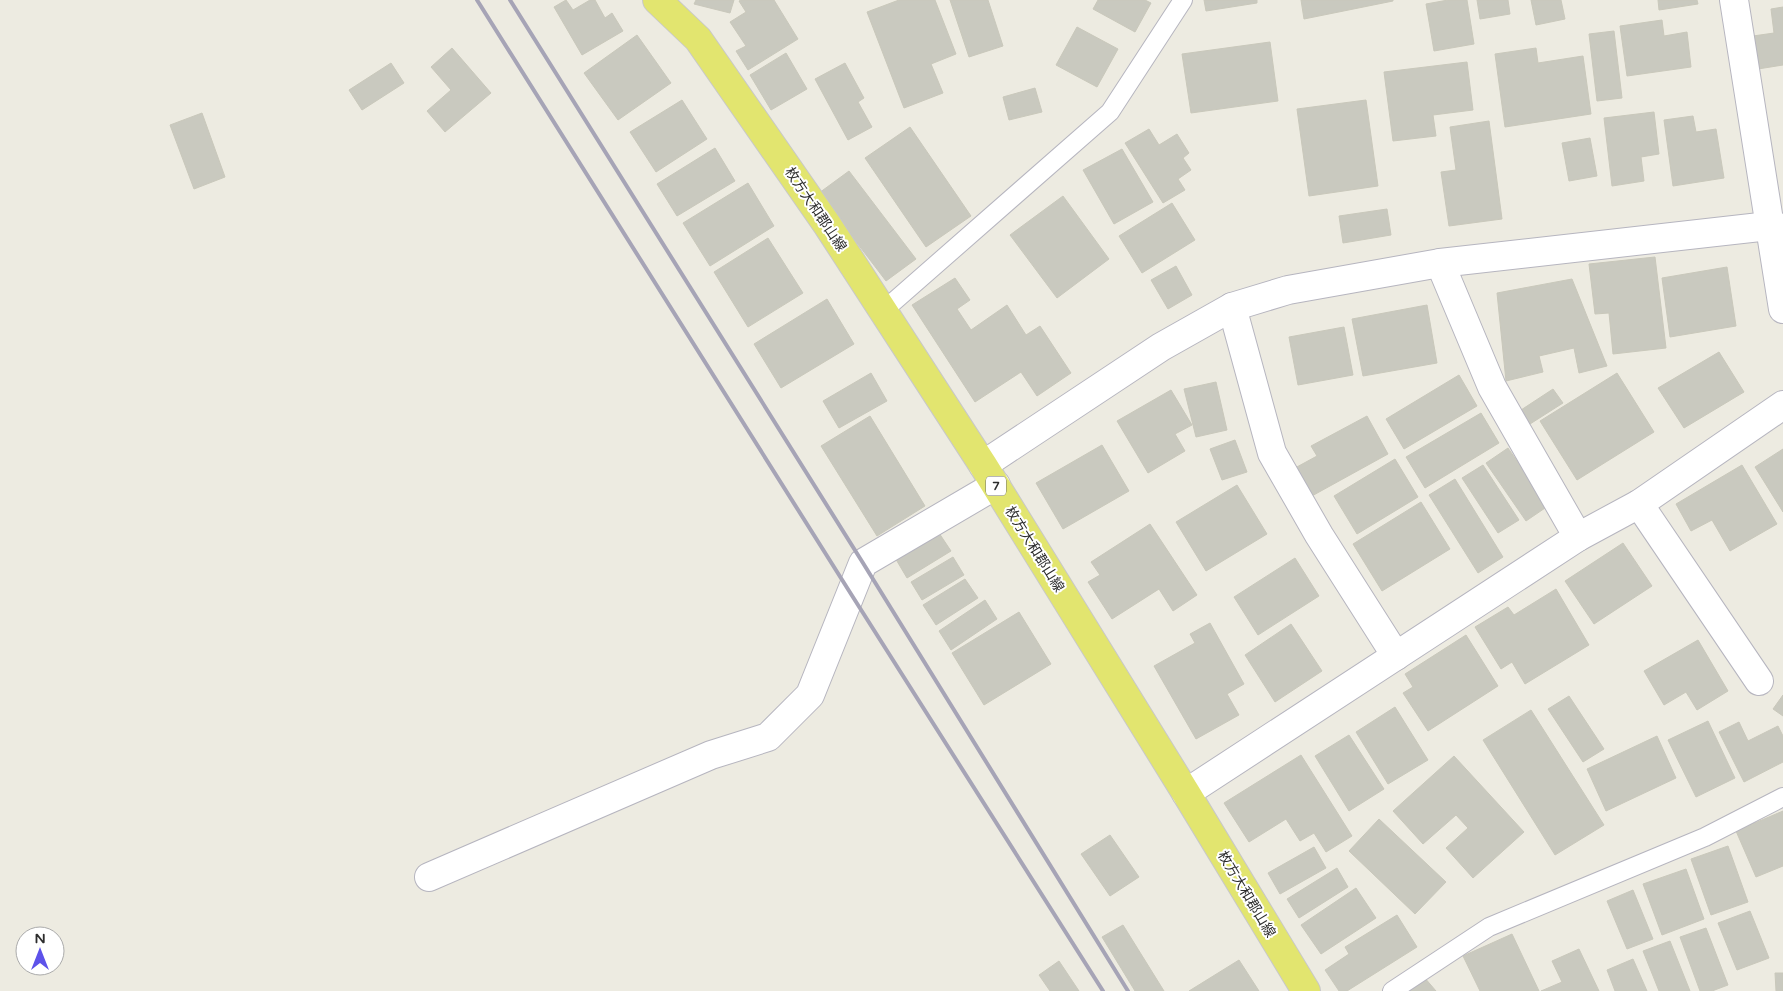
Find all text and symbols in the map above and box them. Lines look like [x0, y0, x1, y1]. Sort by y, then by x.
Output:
street label: 枚方大和郡山線 [781, 164, 850, 255]
road number: 7 [986, 476, 1006, 496]
street label: 枚方大和郡山線 [1001, 503, 1068, 595]
street label: 枚方大和郡山線 [1214, 848, 1279, 941]
north arrow [15, 926, 65, 976]
text: N [34, 930, 46, 947]

